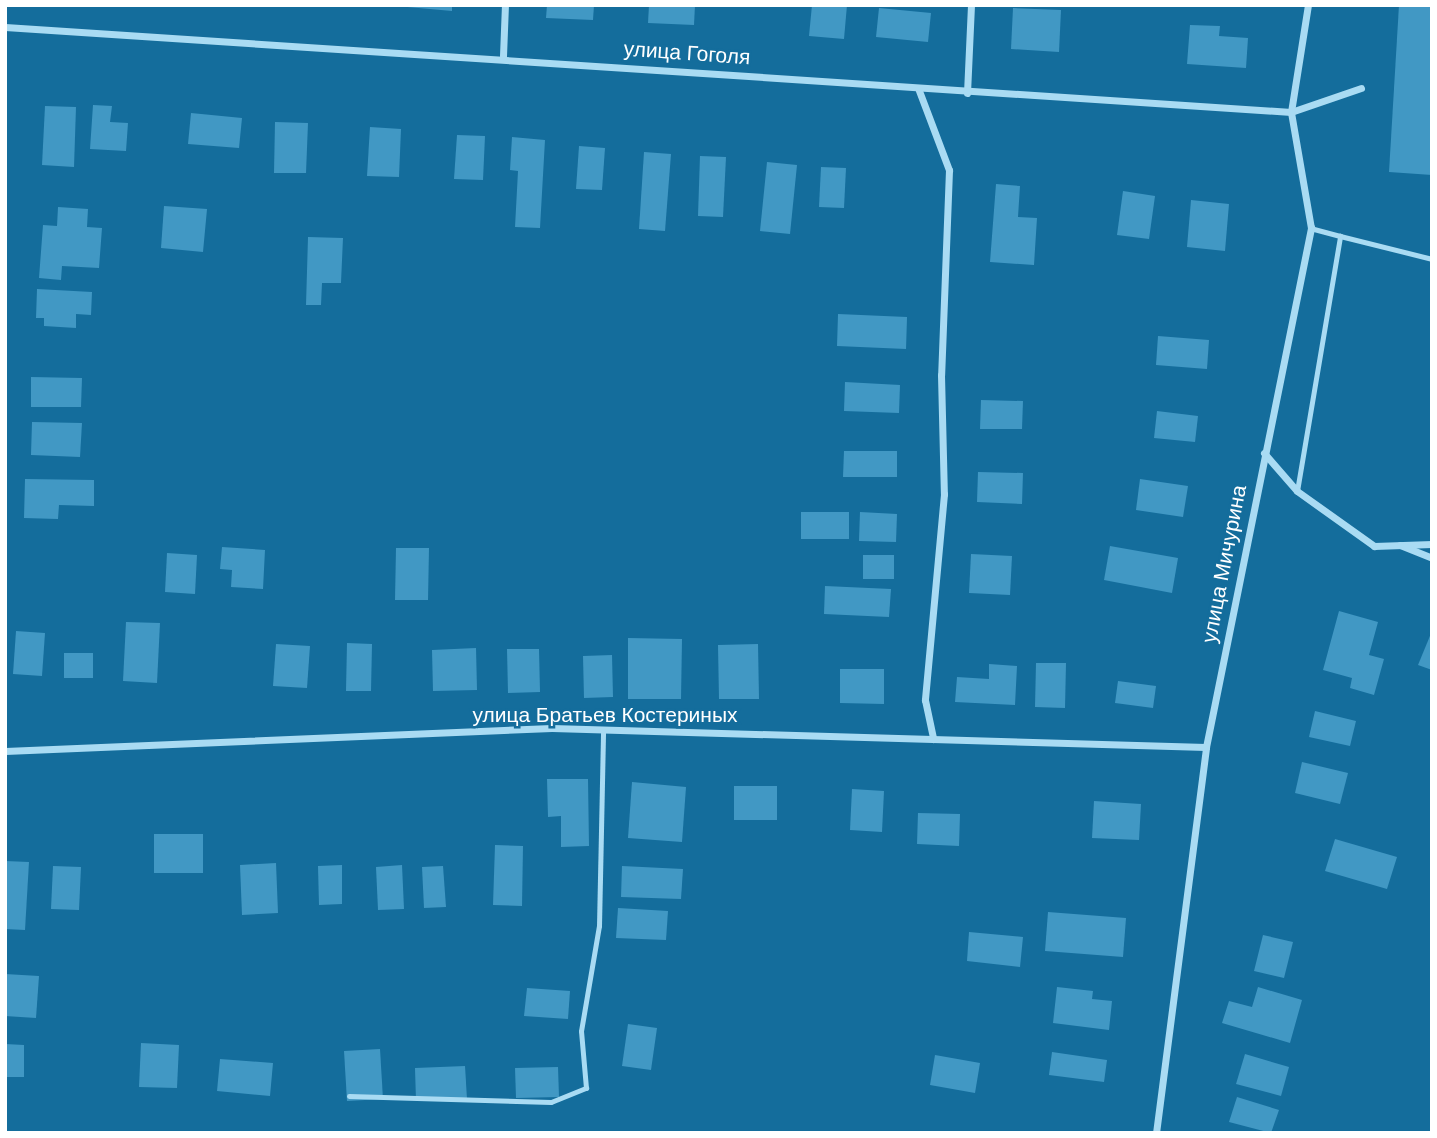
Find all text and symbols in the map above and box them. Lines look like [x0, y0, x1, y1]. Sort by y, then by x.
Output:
street label: улица Гоголя [623, 36, 751, 70]
street label: улица Мичурина [1196, 483, 1252, 645]
street label: улица Братьев Костериных [472, 702, 738, 728]

